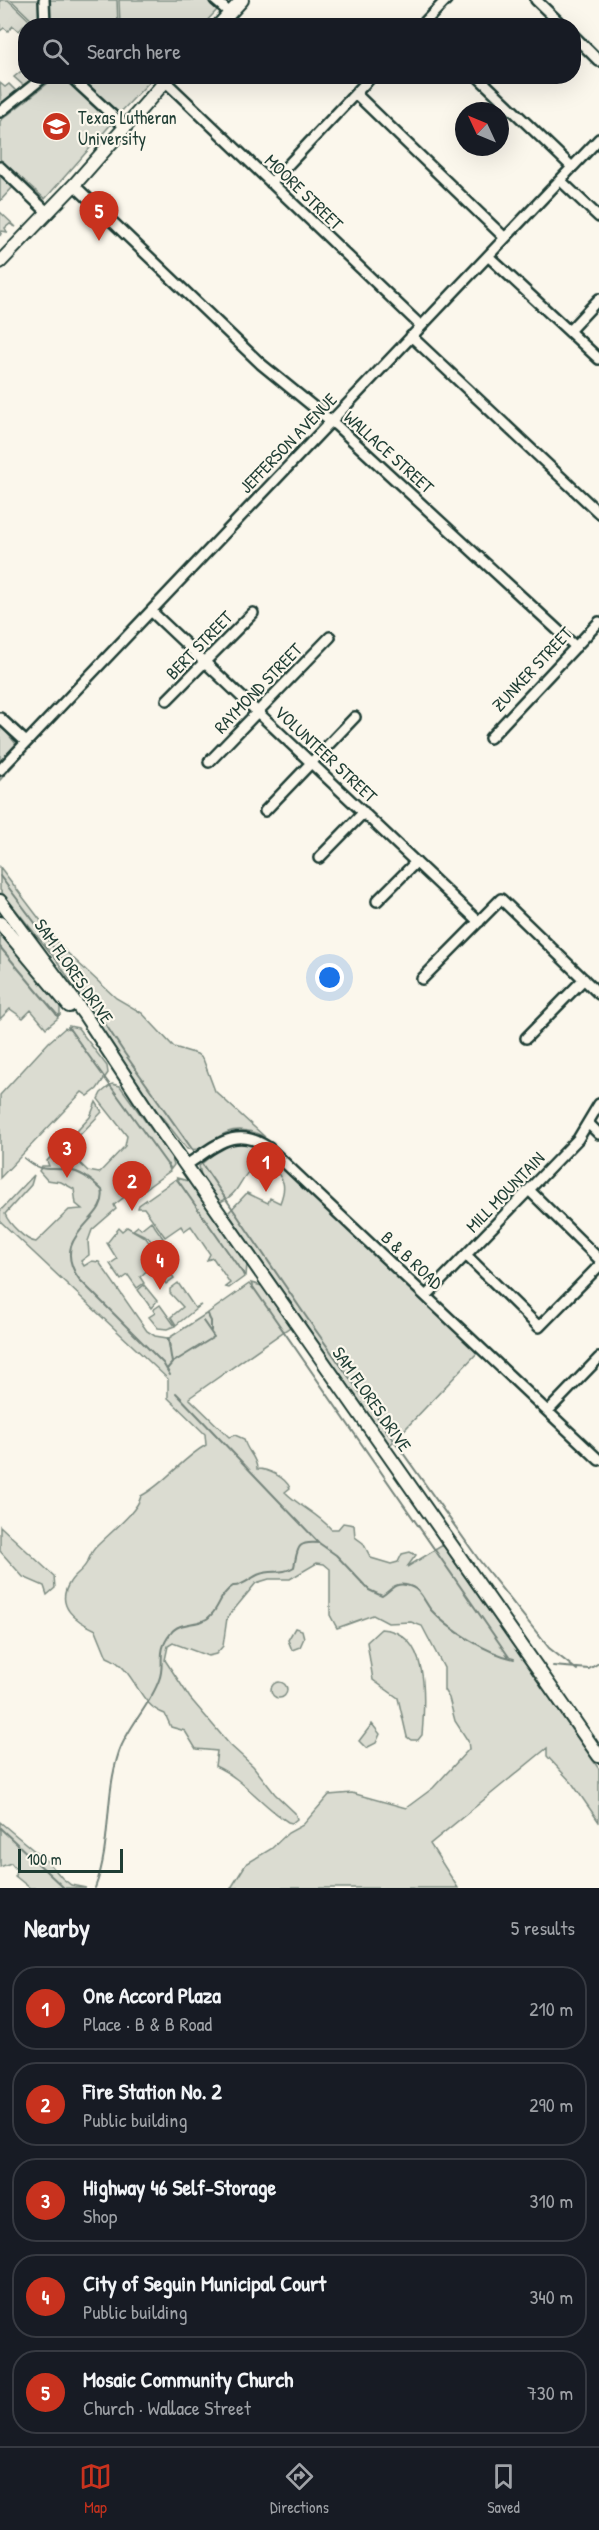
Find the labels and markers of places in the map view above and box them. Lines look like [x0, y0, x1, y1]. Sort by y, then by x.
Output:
place label: Texas Lutheran University [78, 105, 177, 151]
school or university icon: Texas Lutheran University [41, 111, 73, 143]
pin: 5 [80, 192, 118, 241]
pin: 3 [48, 1128, 86, 1178]
pin: 1 [246, 1142, 286, 1192]
pin: 2 [112, 1162, 152, 1211]
pin: 4 [140, 1240, 180, 1290]

